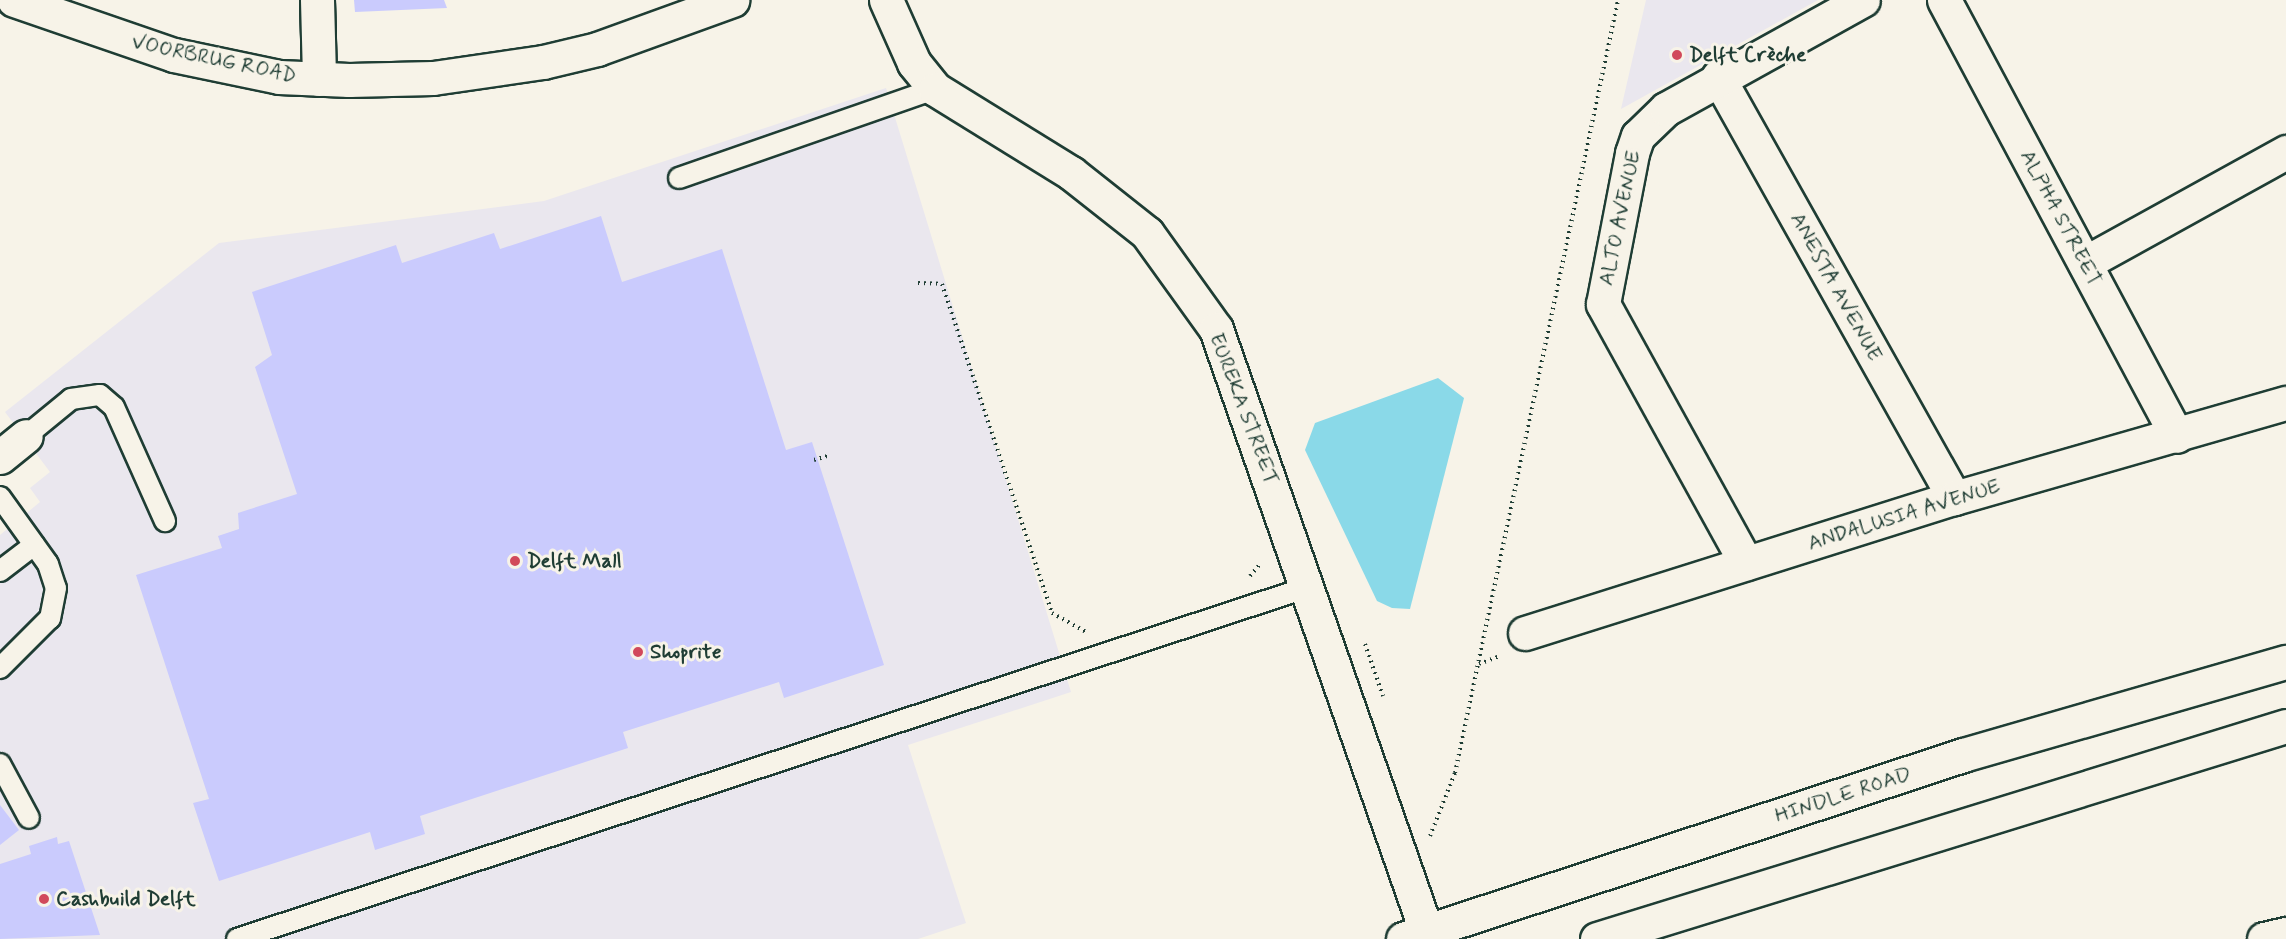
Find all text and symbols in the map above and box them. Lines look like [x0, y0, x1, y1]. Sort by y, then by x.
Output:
street label: VOORBRUG ROAD [131, 30, 297, 88]
place label: Delft Crèche [1689, 42, 1808, 68]
marker: Delft Crèche [1670, 48, 1684, 62]
street label: ALPHA STREET [2015, 146, 2107, 290]
street label: ALTO AVENUE [1593, 147, 1647, 289]
street label: ANESTA AVENUE [1785, 208, 1887, 366]
street label: EUREKA STREET [1203, 329, 1285, 489]
street label: ANDALUSIA AVENUE [1804, 473, 2004, 557]
place label: Delft Mall [527, 548, 621, 574]
marker: Delft Mall [508, 554, 522, 568]
place label: Shoprite [650, 639, 721, 665]
marker: Shoprite [631, 645, 645, 659]
street label: HINDLE ROAD [1772, 761, 1914, 829]
place label: Cashbuild Delft [56, 886, 196, 912]
marker: Cashbuild Delft [37, 892, 51, 906]

